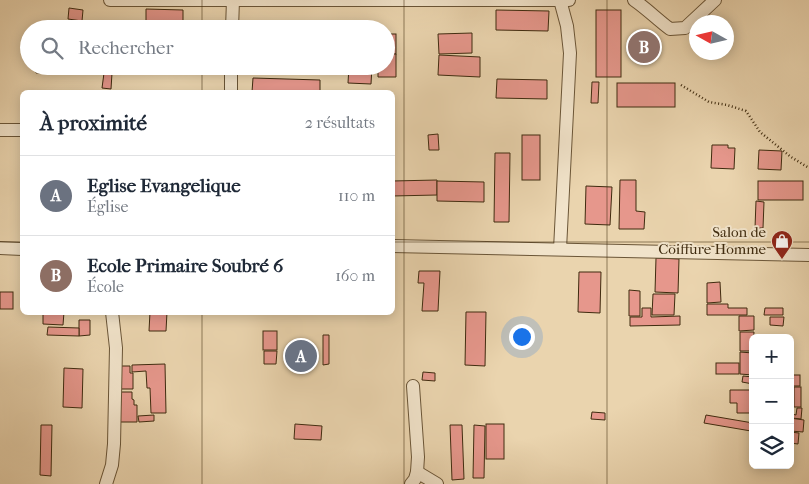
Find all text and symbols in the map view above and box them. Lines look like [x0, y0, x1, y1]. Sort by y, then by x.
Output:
north arrow [689, 15, 734, 60]
search box [20, 20, 395, 75]
pin: B [628, 28, 660, 66]
icon: search [38, 34, 66, 62]
text: Rechercher [78, 37, 174, 59]
text: À proximité [40, 111, 147, 135]
text: 2 résultats [305, 113, 375, 132]
text: Eglise Evangelique [87, 175, 241, 197]
text: A [51, 186, 61, 205]
text: 110 m [338, 186, 375, 205]
text: Église [87, 197, 128, 216]
place label: Salon de Coiffure Homme [658, 223, 767, 258]
shop icon: Salon de Coiffure Homme [770, 229, 794, 260]
text: Ecole Primaire Soubré 6 [87, 255, 283, 277]
text: B [51, 266, 61, 285]
text: 160 m [335, 266, 375, 285]
text: École [87, 277, 124, 296]
your location [509, 324, 535, 350]
map controls [749, 334, 794, 469]
button: + [749, 334, 794, 379]
pin: A [285, 337, 317, 375]
button: − [749, 379, 794, 424]
button: layers [749, 424, 794, 469]

